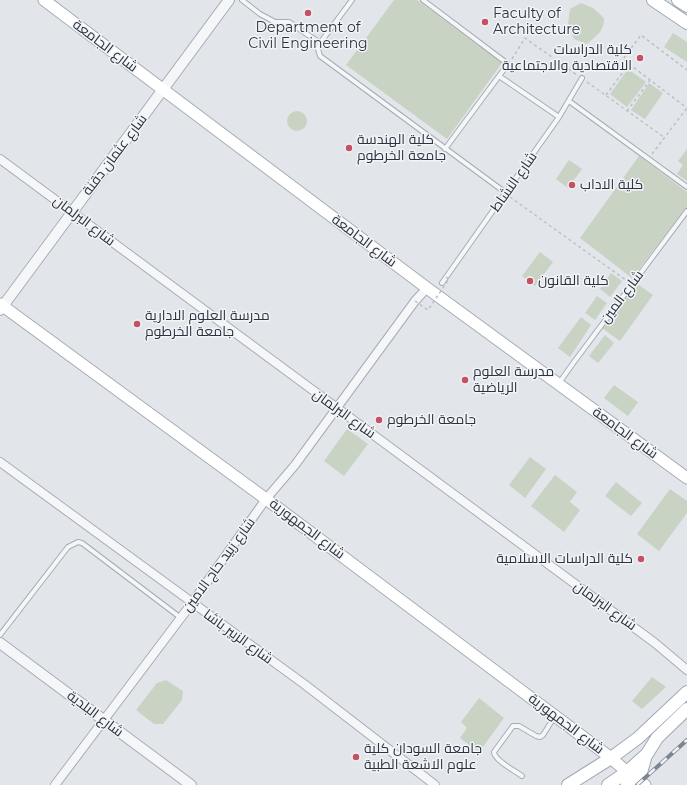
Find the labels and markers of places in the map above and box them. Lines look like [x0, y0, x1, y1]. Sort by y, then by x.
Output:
place label: Faculty of Architecture [493, 6, 580, 38]
marker: Department of Civil Engineering [303, 8, 313, 18]
marker: Faculty of Architecture [480, 17, 490, 27]
place label: Department of Civil Engineering [248, 20, 368, 52]
place label: كلية الدراسات الاقتصادية والاجتماعية [502, 42, 632, 74]
marker: كلية الدراسات الاقتصادية والاجتماعية [635, 53, 645, 63]
place label: كلية الهندسة جامعة الخرطوم [357, 132, 446, 164]
marker: كلية الهندسة جامعة الخرطوم [344, 143, 354, 153]
place label: كلية الاداب [580, 177, 643, 193]
marker: كلية الاداب [567, 180, 577, 190]
place label: كلية القانون [538, 273, 609, 289]
marker: كلية القانون [525, 276, 535, 286]
place label: مدرسة العلوم الادارية جامعة الخرطوم [145, 308, 270, 340]
marker: مدرسة العلوم الادارية جامعة الخرطوم [132, 319, 142, 329]
place label: مدرسة العلوم الرياضية [473, 364, 554, 396]
marker: مدرسة العلوم الرياضية [460, 375, 470, 385]
place label: جامعة الخرطوم [387, 412, 476, 428]
marker: جامعة الخرطوم [374, 415, 384, 425]
place label: كلية الدراسات الاسلامية [496, 551, 633, 567]
marker: كلية الدراسات الاسلامية [636, 554, 646, 564]
place label: جامعة السودان كلية علوم الاشعة الطبية [364, 741, 482, 774]
marker: جامعة السودان كلية علوم الاشعة الطبية [351, 752, 361, 762]

